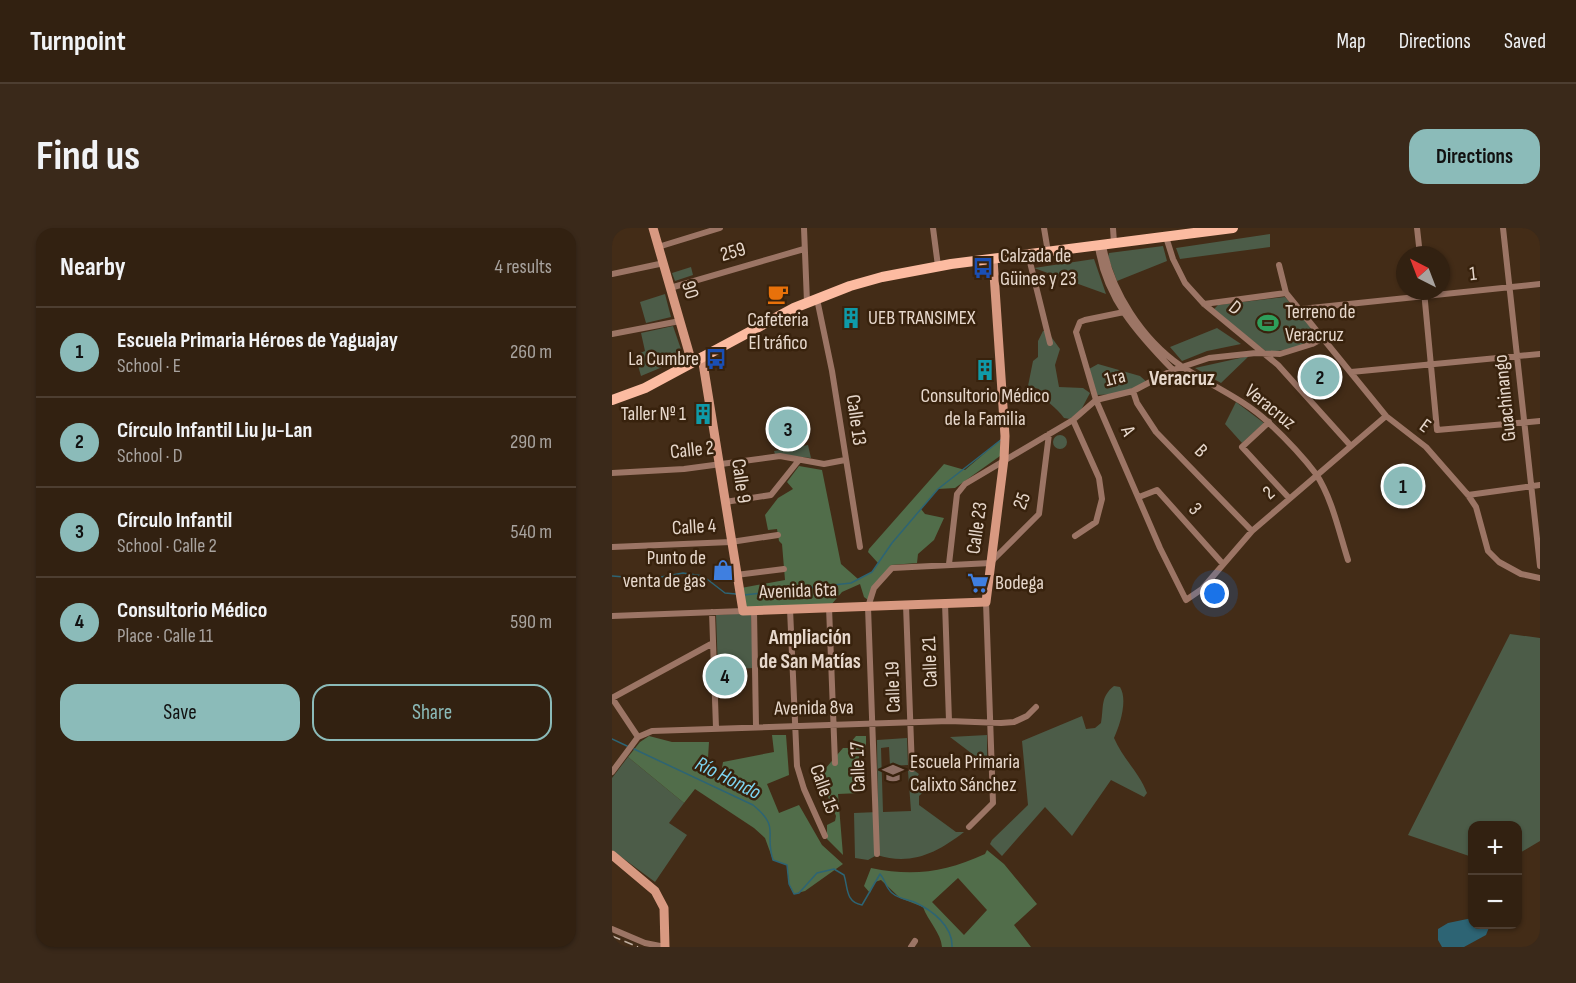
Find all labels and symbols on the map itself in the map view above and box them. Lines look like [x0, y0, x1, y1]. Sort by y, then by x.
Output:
street label: 259 [718, 237, 748, 267]
place label: Calzada de Güines y 23 [1000, 244, 1077, 291]
north arrow [1396, 246, 1450, 300]
bus stop icon: Calzada de Güines y 23 [971, 256, 995, 280]
street label: 1 [1468, 262, 1478, 286]
street label: 90 [676, 278, 704, 302]
cafe icon: Cafeteria El tráfico [766, 282, 790, 306]
street label: D [1224, 296, 1246, 320]
place label: Terreno de Veracruz [1285, 300, 1355, 347]
building icon: UEB TRANSIMEX [839, 306, 863, 330]
place label: UEB TRANSIMEX [868, 306, 976, 330]
place label: Cafeteria El tráfico [747, 308, 809, 355]
sports icon: Terreno de Veracruz [1256, 311, 1280, 335]
place label: La Cumbre [628, 347, 699, 371]
bus stop icon: La Cumbre [704, 347, 728, 371]
street label: Guachinango [1488, 353, 1522, 443]
pin: 2 [1300, 354, 1340, 400]
building icon: Consultorio Médico de la Familia [973, 358, 997, 382]
street label: 1ra [1102, 364, 1128, 392]
district label: Veracruz [1149, 366, 1215, 391]
street label: Veracruz [1240, 379, 1300, 435]
place label: Consultorio Médico de la Familia [920, 384, 1050, 431]
street label: Calle 13 [841, 393, 871, 447]
place label: Taller Nº 1 [621, 402, 686, 426]
building icon: Taller Nº 1 [691, 402, 715, 426]
pin: 3 [768, 406, 807, 452]
street label: E [1415, 414, 1435, 438]
street label: A [1115, 421, 1141, 440]
street label: Calle 2 [669, 436, 715, 464]
street label: B [1189, 439, 1213, 463]
street label: Calle 9 [726, 457, 756, 505]
pin: 1 [1384, 464, 1422, 508]
street label: 2 [1258, 481, 1280, 505]
street label: 25 [1008, 489, 1036, 513]
street label: 3 [1183, 498, 1207, 520]
street label: Calle 23 [961, 500, 993, 556]
street label: Calle 4 [671, 514, 717, 540]
place label: Punto de venta de gas [623, 546, 706, 593]
shop icon: Punto de venta de gas [711, 558, 735, 582]
supermarket icon: Bodega [966, 571, 990, 595]
place label: Bodega [995, 571, 1044, 595]
street label: Avenida 6ta [758, 578, 837, 604]
your location [1200, 579, 1229, 608]
district label: Ampliación de San Matías [759, 625, 861, 674]
street label: Calle 21 [917, 636, 943, 688]
pin: 4 [706, 654, 744, 698]
street label: Calle 19 [880, 661, 906, 713]
street label: Avenida 8va [773, 695, 854, 721]
street label: Calle 17 [845, 741, 871, 793]
place label: Escuela Primaria Calixto Sánchez [910, 750, 1020, 797]
water label: Río Hondo [691, 751, 765, 805]
street label: Calle 15 [804, 761, 844, 817]
school or university icon: Escuela Primaria Calixto Sánchez [881, 761, 905, 785]

